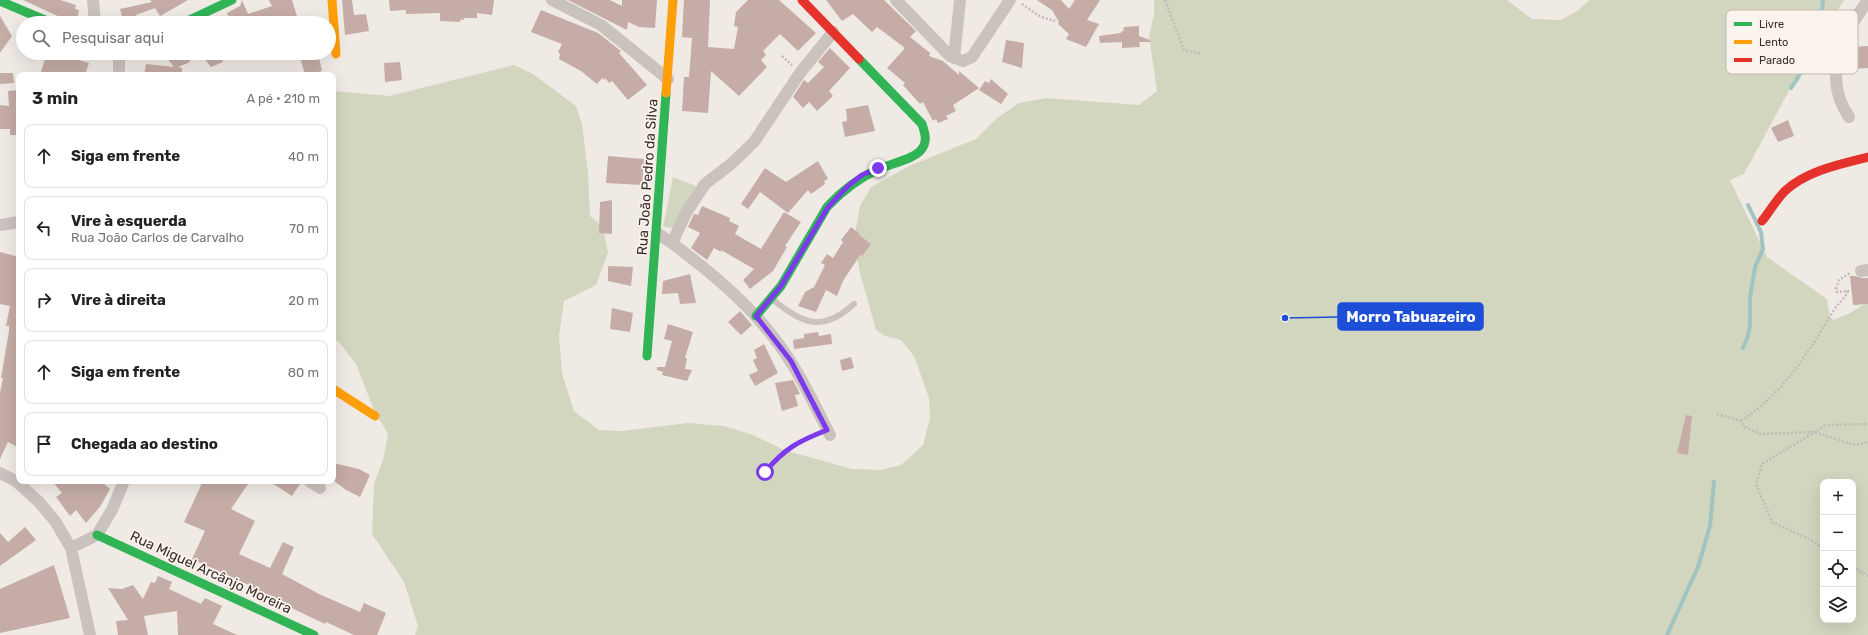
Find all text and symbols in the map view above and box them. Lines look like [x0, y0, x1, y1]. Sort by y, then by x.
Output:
legend [1726, 10, 1858, 74]
search box [16, 16, 336, 60]
text: Livre [1759, 18, 1784, 31]
icon: search [30, 27, 52, 49]
text: Pesquisar aqui [62, 29, 164, 47]
text: Lento [1759, 36, 1788, 49]
text: Parado [1759, 54, 1795, 67]
text: 3 min [32, 88, 78, 108]
text: A pé · 210 m [247, 91, 320, 106]
street label: Rua João Pedro da Silva [634, 98, 661, 256]
icon: ahead [33, 145, 55, 167]
text: Siga em frente [71, 147, 180, 165]
text: 40 m [288, 149, 319, 164]
route end [869, 159, 887, 177]
text: Vire à esquerda [71, 212, 187, 230]
icon: left [33, 217, 55, 239]
text: 70 m [289, 221, 319, 236]
text: Rua João Carlos de Carvalho [71, 230, 244, 245]
icon: right [33, 289, 55, 311]
text: Vire à direita [71, 291, 166, 309]
text: 20 m [288, 293, 319, 308]
callout: Morro Tabuazeiro [1338, 303, 1483, 330]
text: Morro Tabuazeiro [1346, 308, 1476, 326]
icon: ahead [33, 361, 55, 383]
text: Siga em frente [71, 363, 180, 381]
text: 80 m [288, 365, 319, 380]
icon: arrive [33, 433, 55, 455]
text: Chegada ao destino [71, 435, 218, 453]
route start [756, 463, 774, 481]
map controls [1820, 479, 1856, 623]
button: + [1820, 479, 1856, 515]
button: − [1820, 515, 1856, 551]
street label: Rua Miguel Arcânjo Moreira [127, 527, 294, 617]
button: locate [1820, 551, 1856, 587]
button: layers [1820, 587, 1856, 623]

